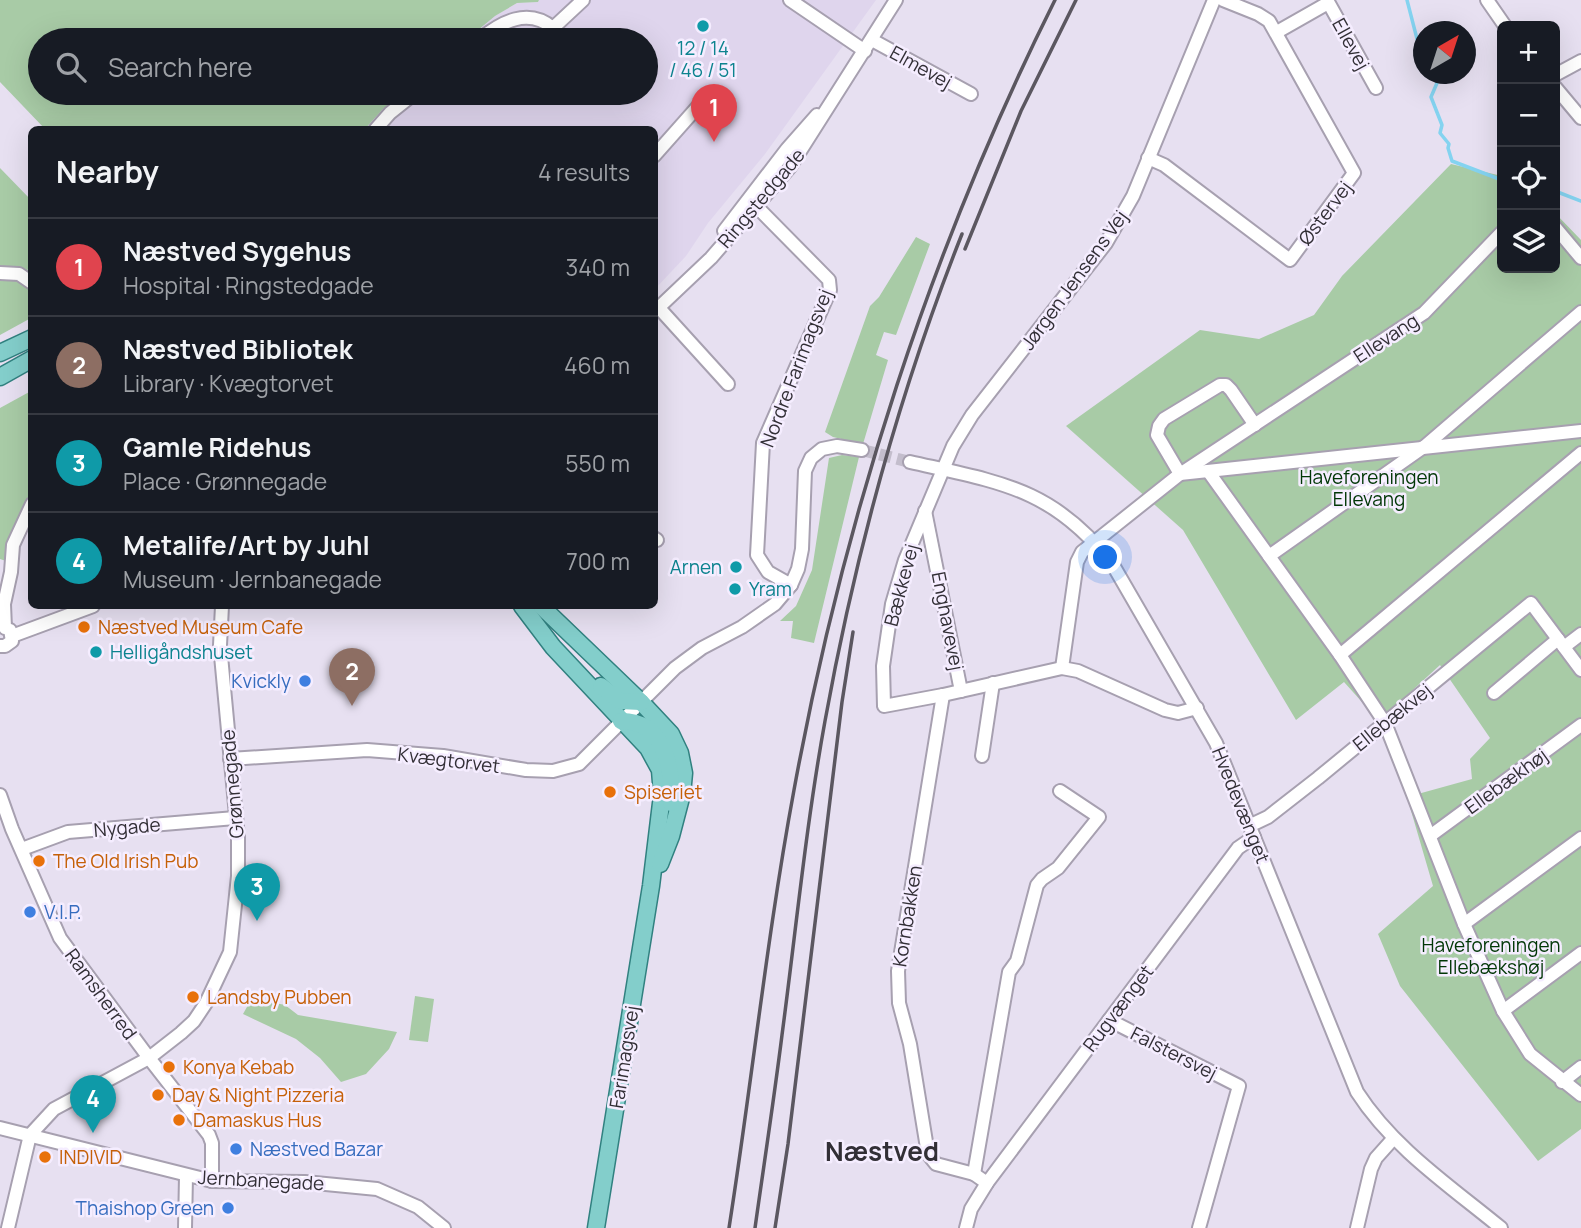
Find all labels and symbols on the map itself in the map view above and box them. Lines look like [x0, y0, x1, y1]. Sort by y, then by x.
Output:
street label: Ellevej [1326, 13, 1376, 75]
marker: 12 / 14 / 46 / 51 [695, 18, 711, 34]
north arrow [1413, 21, 1476, 84]
place label: 12 / 14 / 46 / 51 [669, 35, 737, 83]
street label: Elmevej [885, 39, 957, 95]
pin: 1 [691, 84, 737, 142]
street label: Ringstedgade [712, 143, 810, 253]
street label: Østervej [1292, 176, 1358, 250]
street label: Jørgen Jensens Vej [1015, 205, 1133, 355]
street label: Nordre Farimagsvej [754, 285, 838, 451]
street label: Ellevang [1348, 307, 1424, 369]
park label: Haveforeningen Ellevang [1300, 464, 1439, 512]
your location [1088, 540, 1122, 574]
street label: Bækkevej [878, 541, 924, 629]
place label: Arnen [670, 554, 722, 580]
marker: Arnen [728, 559, 744, 575]
street label: Enghavevej [926, 569, 970, 673]
place label: Yram [749, 576, 792, 602]
marker: Yram [727, 581, 743, 597]
place label: Næstved Museum Cafe [98, 614, 303, 640]
marker: Næstved Museum Cafe [76, 619, 92, 635]
place label: Helligåndshuset [110, 639, 253, 665]
marker: Helligåndshuset [88, 644, 104, 660]
pin: 2 [329, 648, 375, 706]
place label: Kvickly [231, 668, 291, 694]
marker: Kvickly [297, 673, 313, 689]
street label: Ellebækvej [1347, 677, 1437, 757]
street label: Grønnegade [214, 729, 250, 839]
street label: Kvægtorvet [396, 741, 502, 779]
street label: Ellebækhøj [1459, 742, 1553, 820]
street label: Hvedevænget [1206, 743, 1276, 867]
place label: Spiseriet [624, 779, 702, 805]
marker: Spiseriet [602, 784, 618, 800]
street label: Nygade [93, 811, 161, 843]
place label: The Old Irish Pub [53, 848, 199, 874]
marker: The Old Irish Pub [31, 853, 47, 869]
pin: 3 [234, 863, 280, 921]
street label: Kornbakken [886, 863, 928, 969]
place label: V.I.P. [44, 899, 82, 925]
marker: V.I.P. [22, 904, 38, 920]
park label: Haveforeningen Ellebækshøj [1422, 932, 1561, 980]
street label: Ramsherred [59, 943, 143, 1045]
street label: Rugvænget [1077, 959, 1159, 1057]
place label: Landsby Pubben [207, 984, 352, 1010]
marker: Landsby Pubben [185, 989, 201, 1005]
street label: Farimagsvej [603, 1004, 645, 1110]
street label: Falstersvej [1126, 1020, 1222, 1086]
place label: Konya Kebab [183, 1054, 294, 1080]
marker: Konya Kebab [161, 1059, 177, 1075]
pin: 4 [70, 1075, 116, 1133]
place label: Day & Night Pizzeria [172, 1082, 344, 1108]
marker: Day & Night Pizzeria [150, 1087, 166, 1103]
place label: Damaskus Hus [193, 1107, 322, 1133]
marker: Damaskus Hus [171, 1112, 187, 1128]
district label: Næstved [825, 1133, 939, 1169]
place label: Næstved Bazar [250, 1136, 383, 1162]
marker: Næstved Bazar [228, 1141, 244, 1157]
place label: INDIVID [59, 1144, 122, 1170]
marker: INDIVID [37, 1149, 53, 1165]
street label: Jernbanegade [197, 1164, 325, 1196]
place label: Thaishop Green [76, 1195, 214, 1221]
marker: Thaishop Green [220, 1200, 236, 1216]

